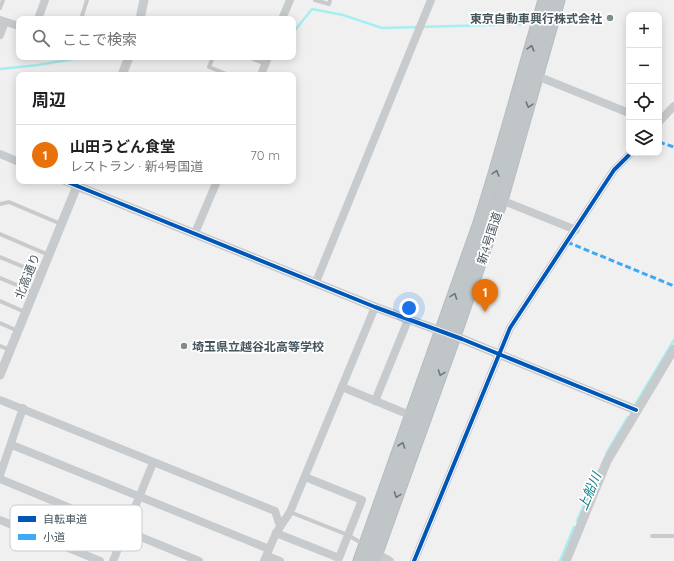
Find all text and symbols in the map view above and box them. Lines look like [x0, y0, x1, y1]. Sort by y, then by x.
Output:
place label: 東京自動車興行株式会社 [470, 11, 602, 26]
map controls [626, 12, 662, 156]
button: + [626, 12, 662, 48]
marker: 東京自動車興行株式会社 [605, 13, 615, 23]
search box [16, 16, 296, 60]
icon: search [30, 27, 52, 49]
text: ここで検索 [62, 30, 137, 49]
one-way arrow [527, 44, 535, 51]
button: − [626, 48, 662, 84]
button: locate [626, 84, 662, 120]
text: 周辺 [32, 89, 66, 110]
one-way arrow [525, 101, 534, 108]
button: layers [626, 120, 662, 156]
text: 山田うどん食堂 [70, 137, 175, 156]
text: 1 [42, 147, 48, 163]
text: 70 m [250, 147, 280, 163]
text: レストラン · 新4号国道 [70, 158, 203, 174]
one-way arrow [491, 169, 500, 176]
street label: 新4号国道 [473, 210, 505, 266]
street label: 北高通り [11, 251, 43, 301]
pin: 1 [472, 279, 498, 312]
one-way arrow [450, 292, 458, 299]
your location [399, 298, 419, 318]
place label: 埼玉県立越谷北高等学校 [192, 339, 324, 354]
marker: 埼玉県立越谷北高等学校 [179, 341, 189, 351]
one-way arrow [438, 370, 446, 377]
one-way arrow [397, 442, 405, 449]
water label: 上船川 [574, 468, 605, 512]
one-way arrow [393, 492, 401, 499]
legend [10, 505, 142, 551]
text: 自転車道 [43, 512, 87, 526]
text: 小道 [43, 530, 65, 544]

